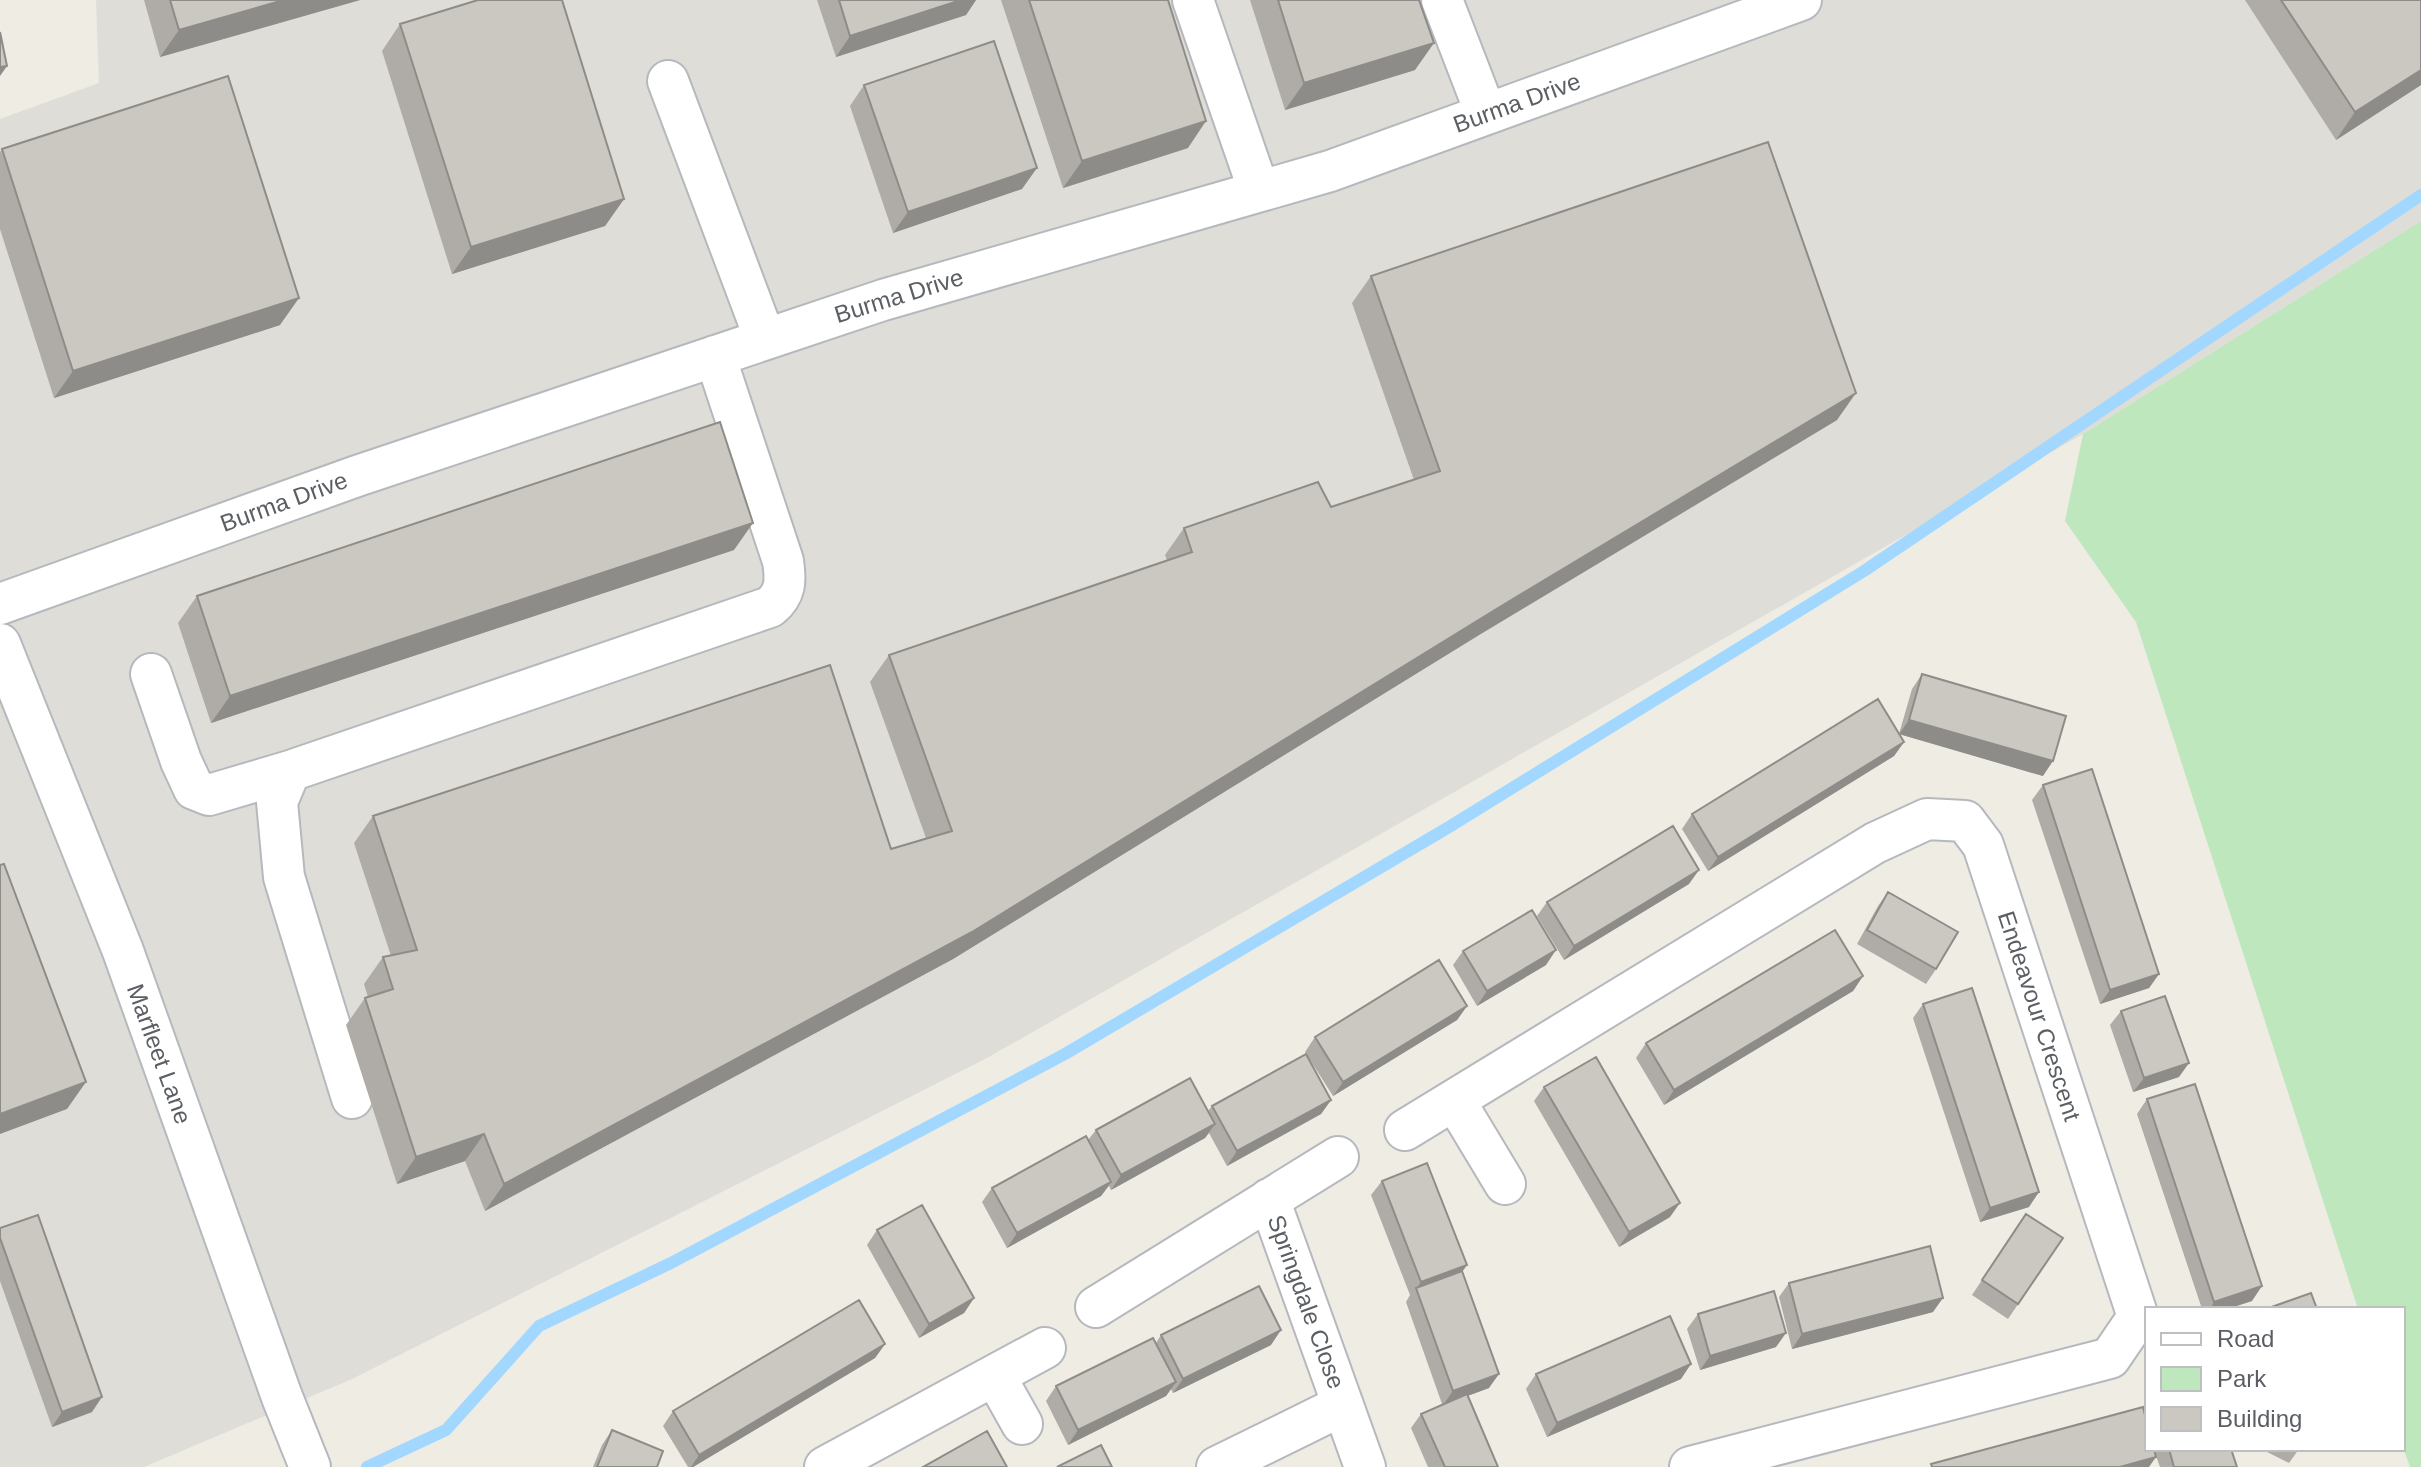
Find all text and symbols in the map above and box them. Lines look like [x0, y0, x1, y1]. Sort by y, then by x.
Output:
street label: Burma Drive [1450, 67, 1584, 138]
street label: Burma Drive [831, 263, 967, 328]
street label: Burma Drive [217, 466, 351, 537]
street label: Endeavour Crescent [1993, 908, 2086, 1124]
street label: Marfleet Lane [122, 980, 197, 1127]
street label: Springdale Close [1263, 1211, 1350, 1392]
legend [2145, 1307, 2405, 1451]
text: Road [2217, 1325, 2274, 1352]
text: Park [2217, 1365, 2267, 1392]
text: Building [2217, 1405, 2302, 1432]

